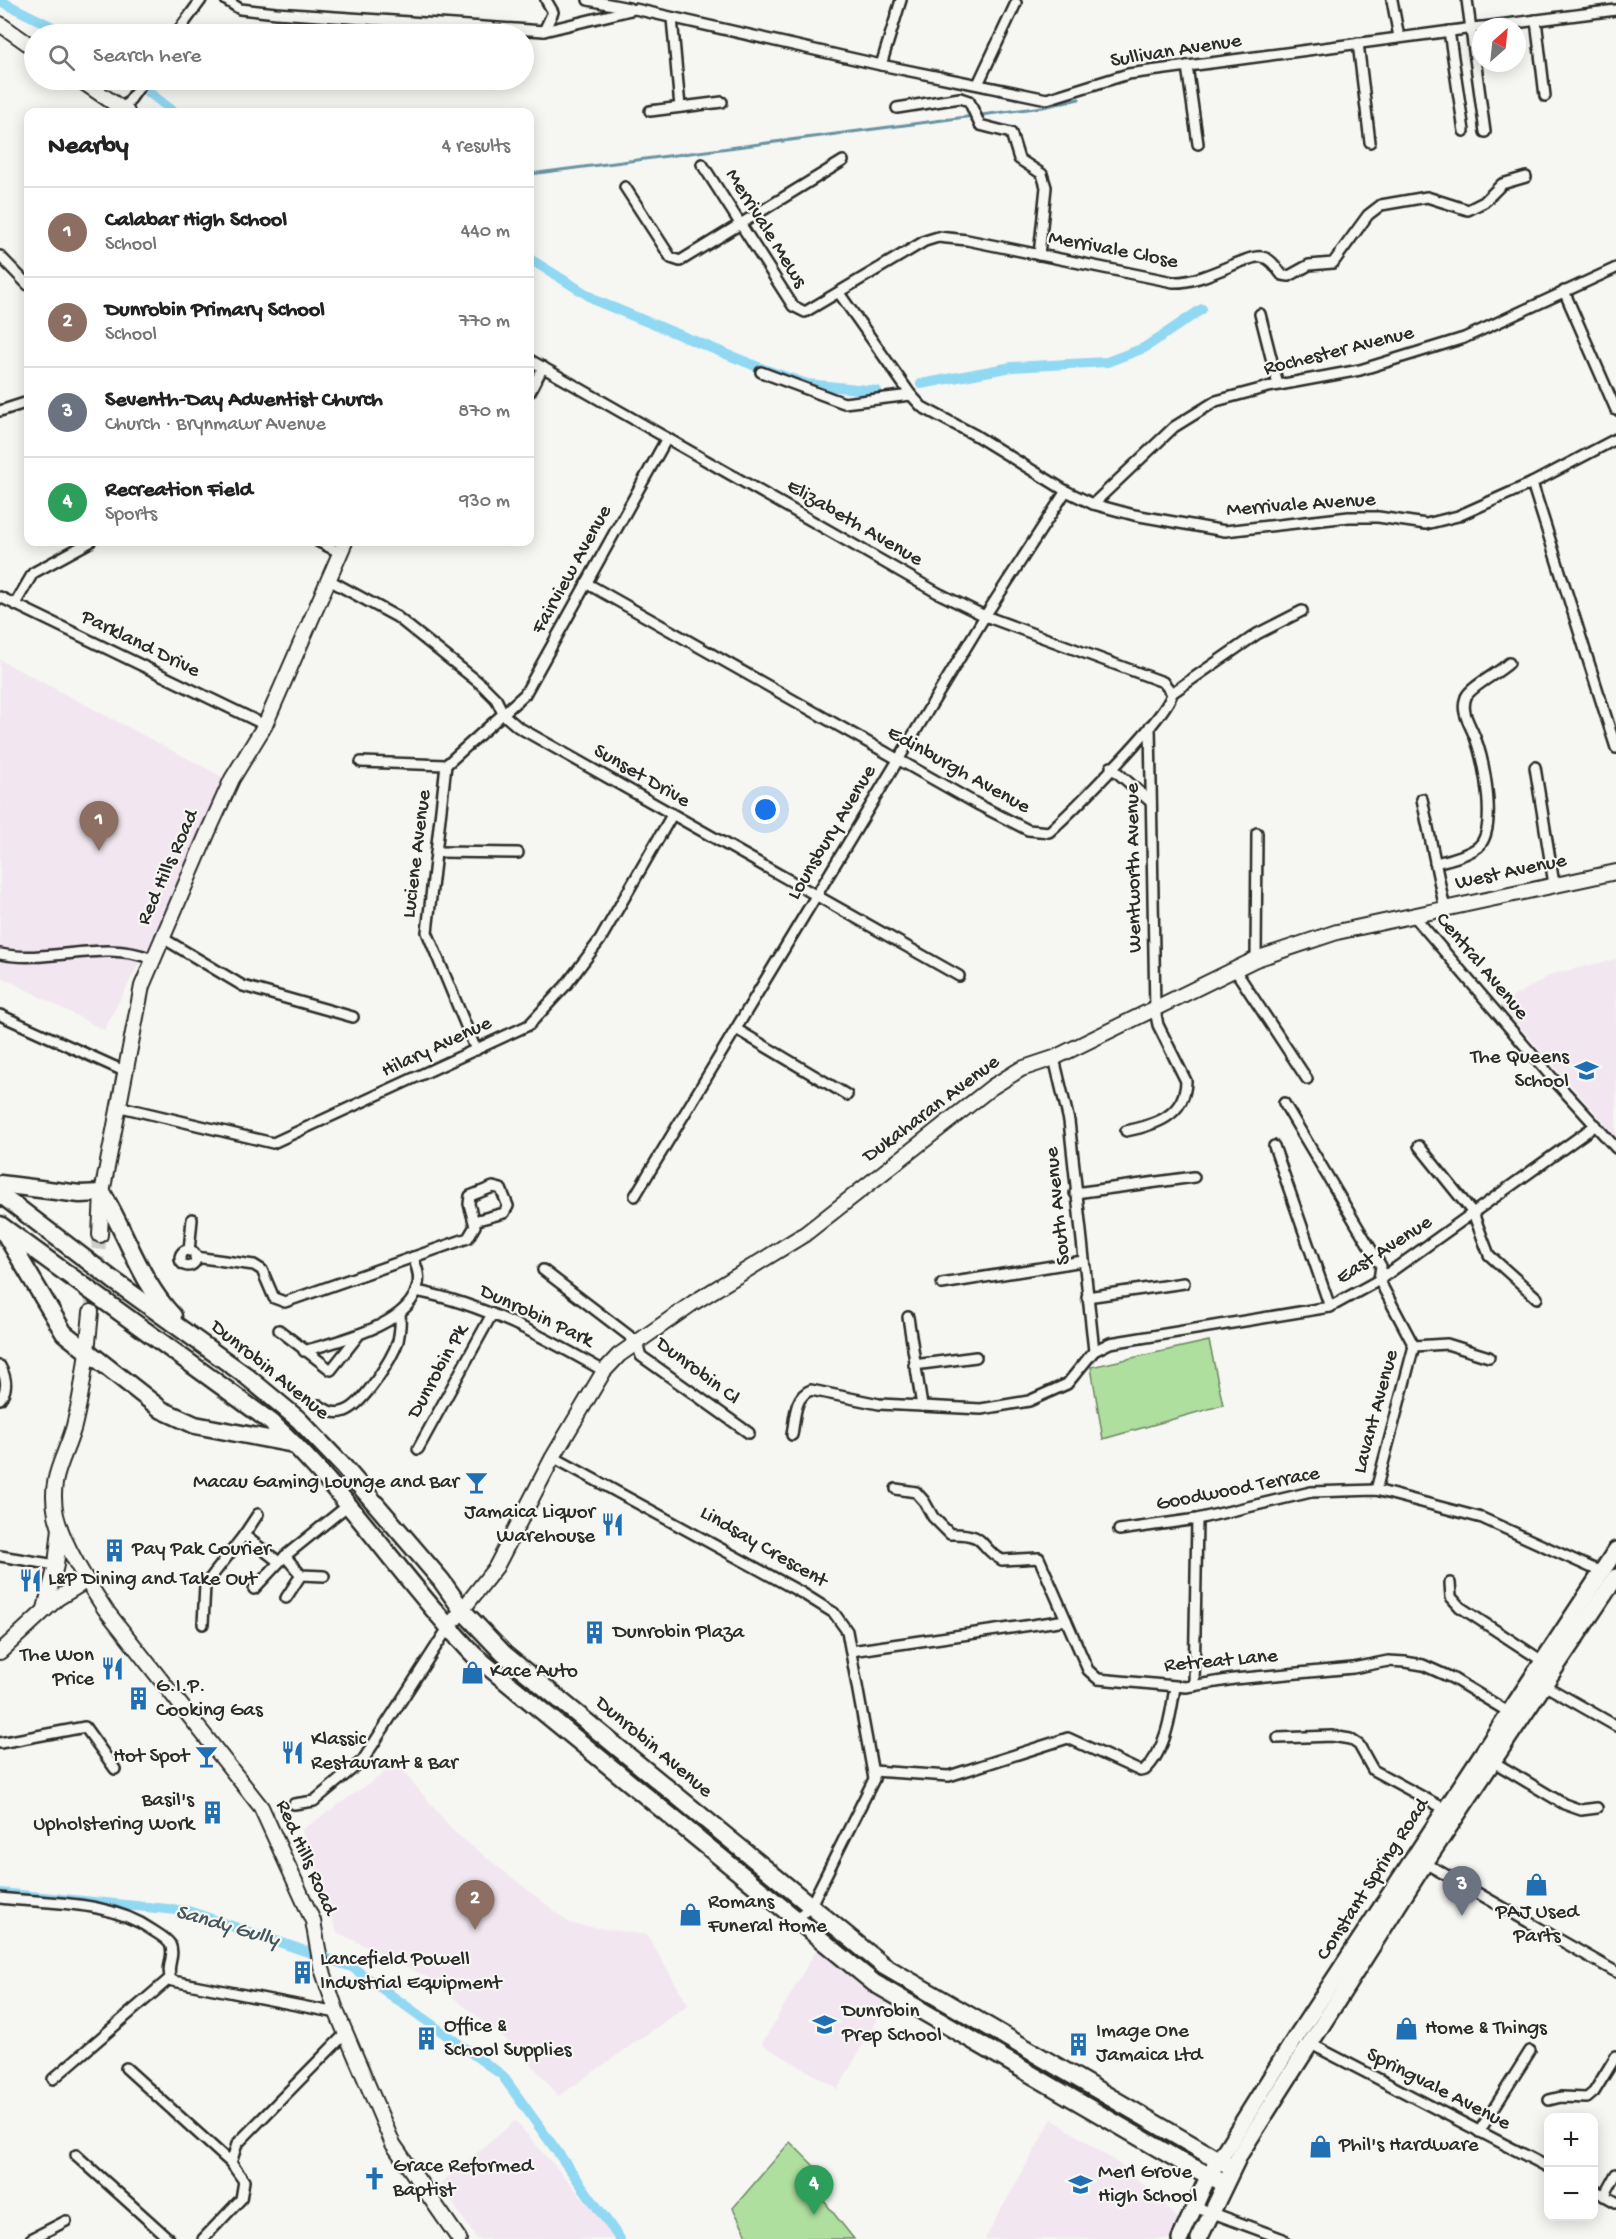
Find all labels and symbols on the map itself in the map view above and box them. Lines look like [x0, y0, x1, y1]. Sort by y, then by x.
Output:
north arrow [1472, 18, 1526, 72]
street label: Sullivan Avenue [1109, 29, 1244, 75]
street label: Merrivale Mews [718, 165, 812, 294]
street label: Merrivale Close [1046, 226, 1181, 276]
street label: Rochester Avenue [1261, 321, 1418, 383]
street label: Elizabeth Avenue [781, 475, 928, 574]
street label: Merrivale Avenue [1226, 488, 1378, 524]
street label: Fairview Avenue [527, 500, 619, 640]
street label: Parkland Drive [75, 605, 205, 685]
street label: Edinburgh Avenue [882, 721, 1035, 821]
street label: Sunset Drive [588, 739, 695, 815]
street label: Lounsbury Avenue [783, 760, 884, 905]
street label: Wentworth Avenue [1121, 782, 1149, 953]
street label: Luciene Avenue [398, 787, 438, 920]
your location [751, 795, 780, 824]
pin: 1 [80, 802, 118, 851]
street label: Red Hills Road [132, 805, 206, 929]
street label: West Avenue [1453, 849, 1570, 897]
street label: Central Avenue [1429, 908, 1534, 1027]
street label: Hilary Avenue [378, 1011, 497, 1084]
place label: The Queens School [1469, 1046, 1570, 1095]
street label: Dukaharan Avenue [857, 1050, 1006, 1171]
school or university icon: The Queens School [1574, 1057, 1600, 1083]
street label: South Avenue [1040, 1145, 1078, 1266]
street label: East Avenue [1332, 1210, 1439, 1291]
street label: Dunrobin Park [473, 1279, 599, 1355]
street label: Dunrobin Avenue [203, 1314, 334, 1427]
street label: Dunrobin Pk [402, 1318, 476, 1425]
street label: Dunrobin Cl [649, 1331, 744, 1412]
street label: Lavant Avenue [1348, 1346, 1406, 1477]
street label: Goodwood Terrace [1154, 1462, 1323, 1518]
bar icon: Macau Gaming Lounge and Bar [464, 1470, 490, 1496]
place label: Macau Gaming Lounge and Bar [193, 1471, 461, 1496]
place label: Jamaica Liquor Warehouse [464, 1501, 597, 1550]
street label: Lindsay Crescent [695, 1501, 833, 1596]
restaurant icon: Jamaica Liquor Warehouse [600, 1512, 626, 1538]
building icon: Pay Pak Courier [101, 1537, 127, 1563]
place label: Pay Pak Courier [131, 1538, 272, 1563]
restaurant icon: L&P Dining and Take Out [17, 1567, 43, 1593]
place label: L&P Dining and Take Out [48, 1568, 259, 1593]
building icon: Dunrobin Plaza [582, 1620, 608, 1646]
place label: Dunrobin Plaza [611, 1621, 746, 1646]
place label: The Won Price [19, 1644, 95, 1693]
street label: Retreat Lane [1163, 1644, 1280, 1679]
restaurant icon: The Won Price [99, 1655, 125, 1681]
shop icon: Kace Auto [459, 1659, 485, 1685]
place label: Kace Auto [490, 1660, 578, 1685]
place label: G.I.P. Cooking Gas [156, 1675, 264, 1724]
building icon: G.I.P. Cooking Gas [125, 1686, 151, 1712]
street label: Dunrobin Avenue [588, 1690, 718, 1805]
place label: Klassic Restaurant & Bar [311, 1728, 459, 1777]
restaurant icon: Klassic Restaurant & Bar [280, 1739, 306, 1765]
bar icon: Hot Spot [194, 1744, 220, 1770]
place label: Hot Spot [113, 1745, 191, 1770]
place label: Basil's Upholstering Work [33, 1789, 197, 1838]
street label: Constant Spring Road [1312, 1793, 1437, 1966]
street label: Red Hills Road [268, 1797, 342, 1921]
building icon: Basil's Upholstering Work [199, 1800, 225, 1826]
pin: 3 [1442, 1866, 1482, 1916]
shop icon: PAJ Used Parts [1524, 1872, 1550, 1898]
pin: 2 [456, 1880, 494, 1930]
place label: Romans Funeral Home [707, 1891, 828, 1940]
water label: Sandy Gully [172, 1900, 283, 1954]
place label: PAJ Used Parts [1494, 1901, 1580, 1950]
shop icon: Romans Funeral Home [677, 1902, 703, 1928]
place label: Lancefield Powell Industrial Equipment [320, 1948, 504, 1997]
building icon: Lancefield Powell Industrial Equipment [289, 1959, 315, 1985]
place label: Dunrobin Prep School [840, 2000, 942, 2049]
school or university icon: Dunrobin Prep School [811, 2011, 837, 2037]
place label: Office & School Supplies [444, 2015, 573, 2064]
shop icon: Home & Things [1394, 2016, 1420, 2042]
place label: Home & Things [1425, 2017, 1548, 2042]
place label: Image One Jamaica Ltd [1096, 2020, 1204, 2069]
building icon: Office & School Supplies [413, 2026, 439, 2052]
building icon: Image One Jamaica Ltd [1065, 2031, 1091, 2057]
street label: Springvale Avenue [1362, 2043, 1515, 2138]
shop icon: Phil's Hardware [1308, 2133, 1334, 2159]
place label: Phil's Hardware [1338, 2134, 1480, 2159]
place label: Grace Reformed Baptist [392, 2155, 535, 2204]
place label: Merl Grove High School [1098, 2161, 1197, 2210]
church icon: Grace Reformed Baptist [362, 2166, 388, 2192]
pin: 4 [794, 2166, 834, 2215]
school or university icon: Merl Grove High School [1067, 2172, 1093, 2198]

